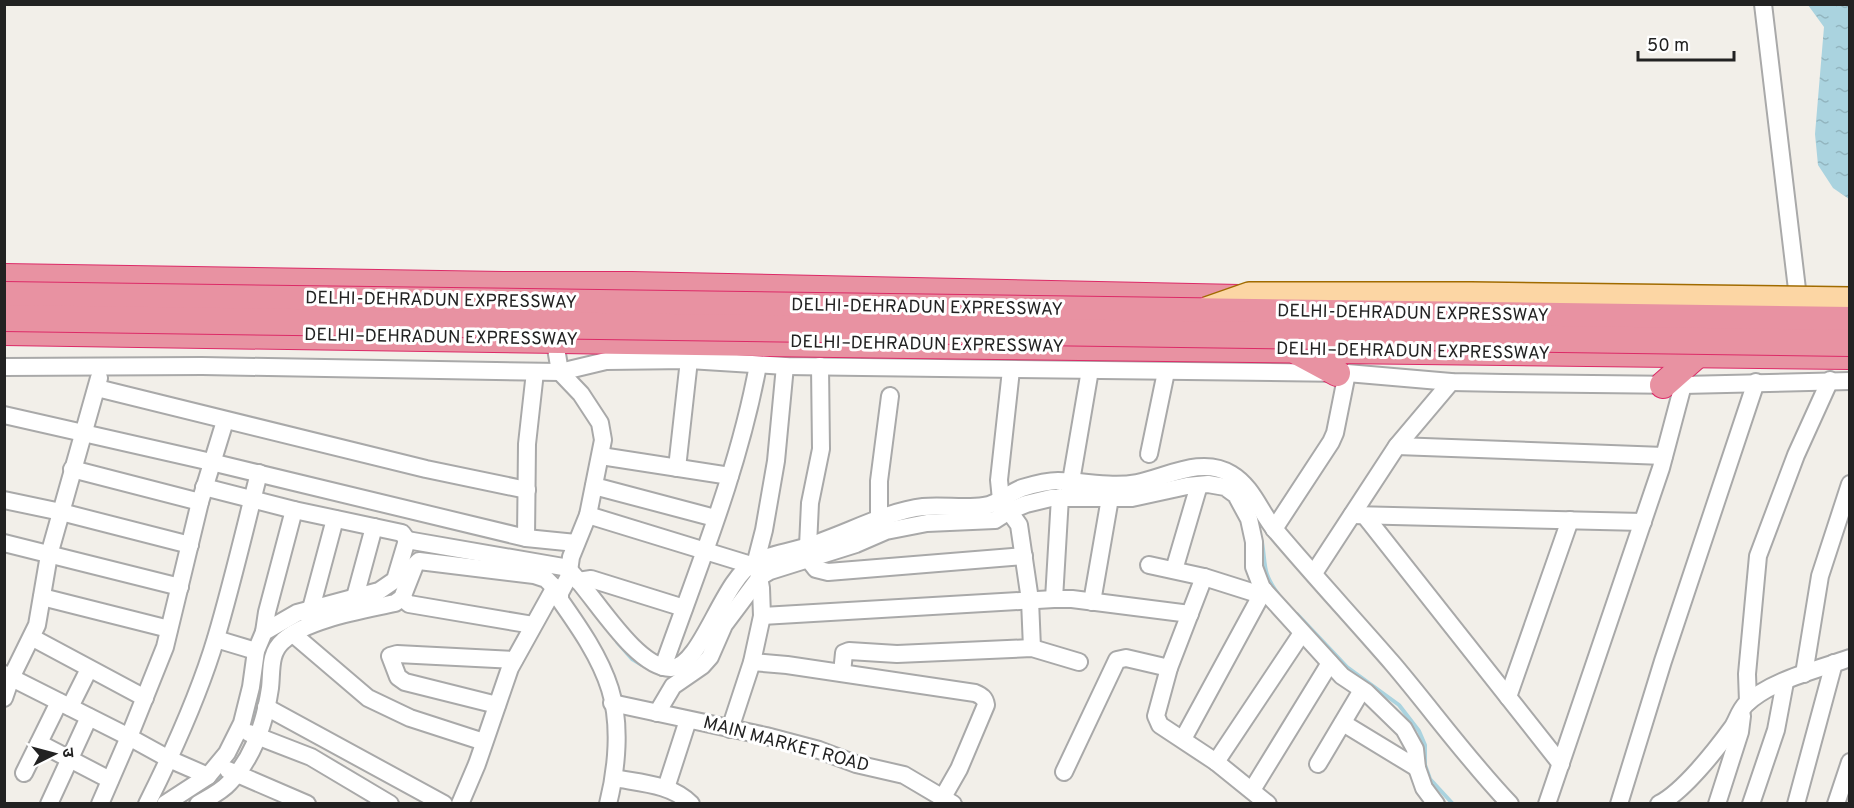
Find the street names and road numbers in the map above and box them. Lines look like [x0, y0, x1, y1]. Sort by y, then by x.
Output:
street label: DELHI-DEHRADUN EXPRESSWAY [305, 287, 577, 315]
street label: DELHI-DEHRADUN EXPRESSWAY [791, 294, 1063, 322]
street label: DELHI-DEHRADUN EXPRESSWAY [1277, 300, 1549, 328]
street label: DELHI–DEHRADUN EXPRESSWAY [304, 324, 578, 352]
street label: DELHI–DEHRADUN EXPRESSWAY [790, 331, 1064, 359]
street label: DELHI–DEHRADUN EXPRESSWAY [1276, 338, 1550, 366]
street label: MAIN MARKET ROAD [700, 712, 872, 778]

